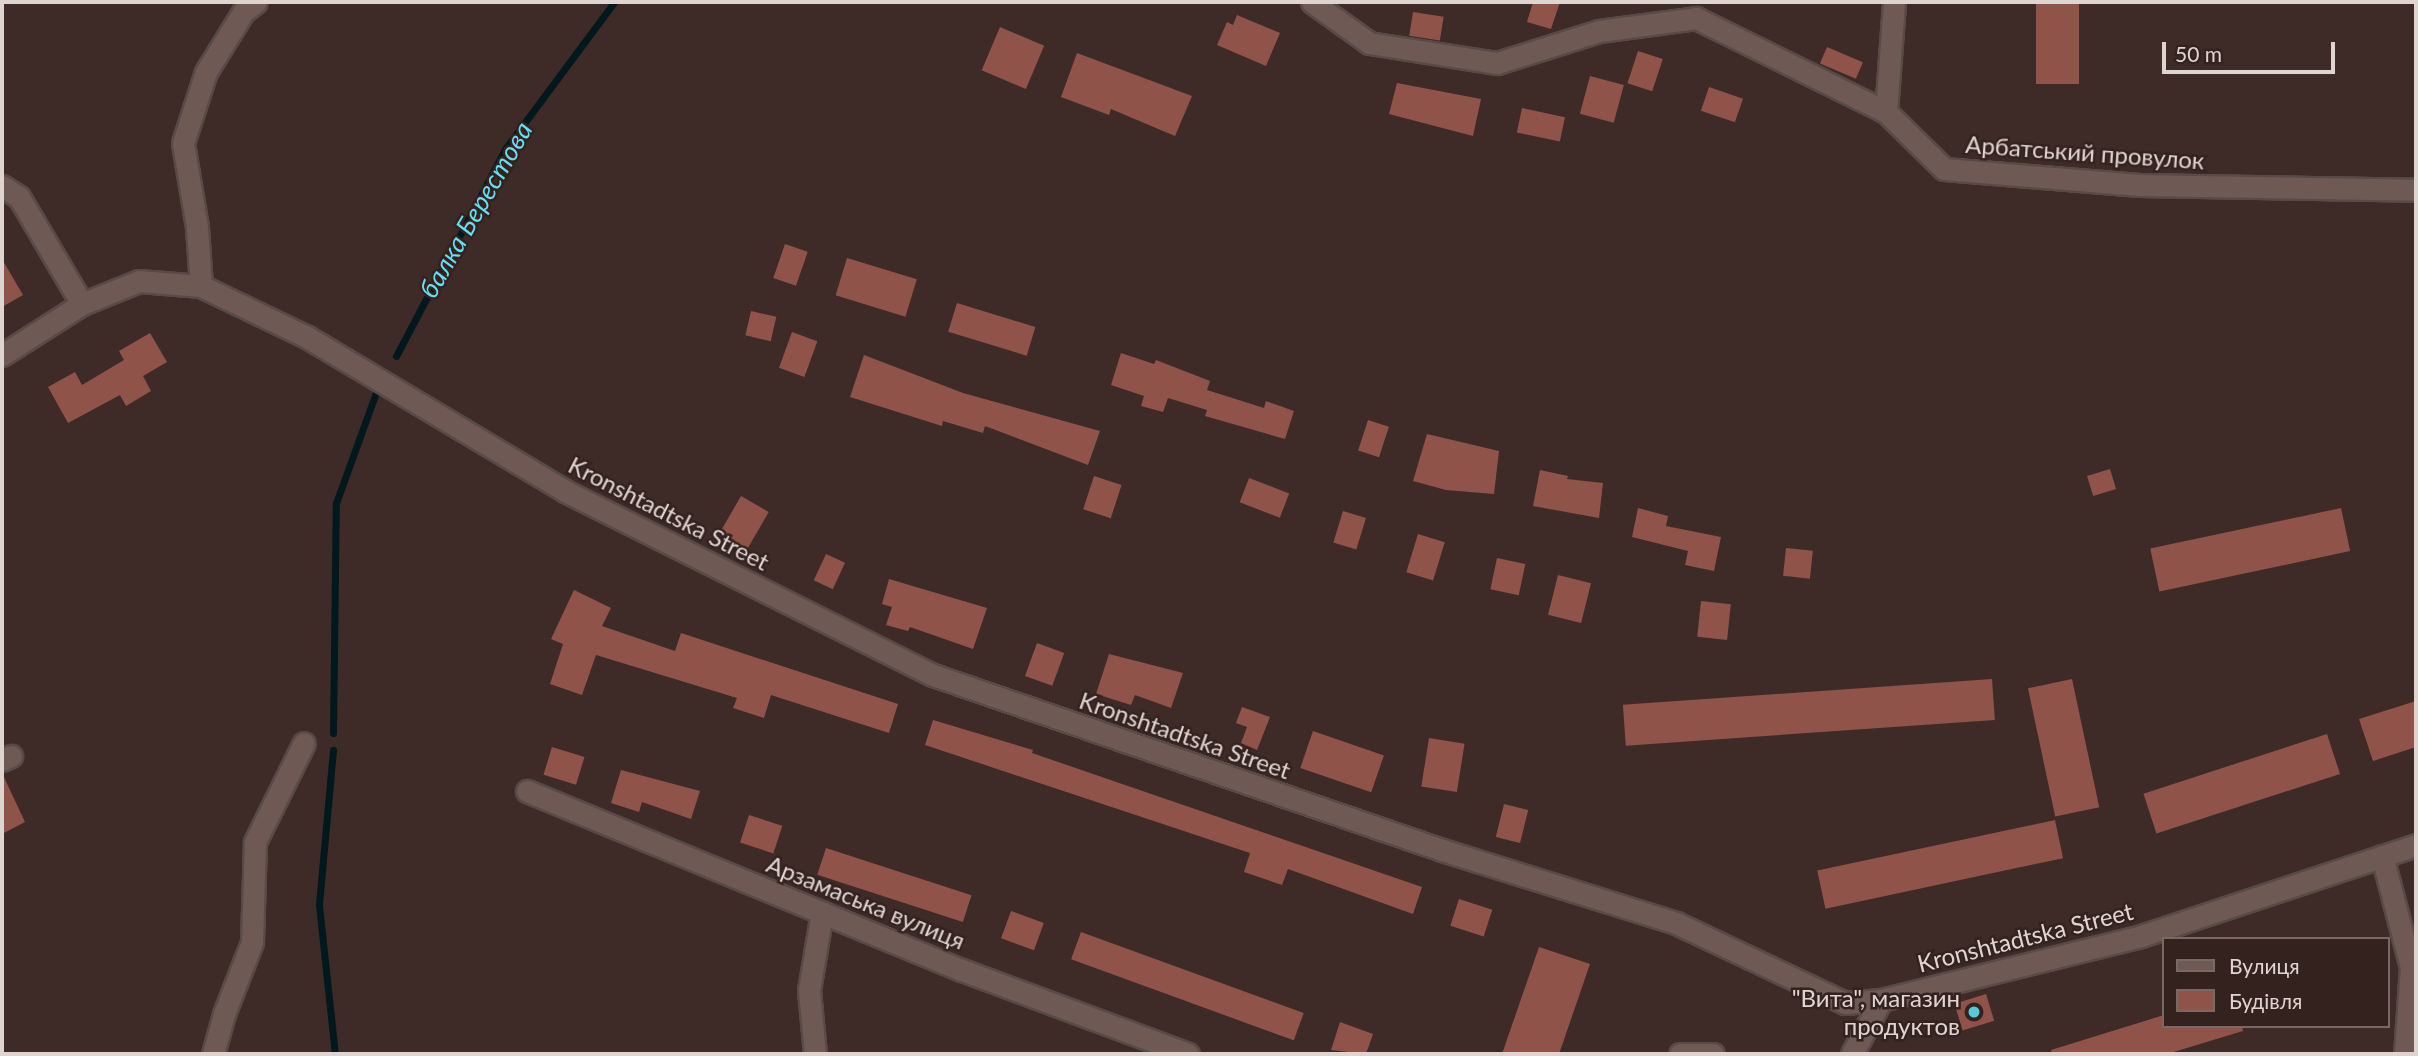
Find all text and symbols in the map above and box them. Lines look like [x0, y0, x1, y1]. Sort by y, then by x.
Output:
scale bar [2166, 28, 2339, 72]
text: 50 m [2175, 41, 2222, 66]
water label: балка Берестова [413, 117, 539, 303]
street label: Арбатський провулок [1965, 129, 2205, 175]
street label: Kronshtadtska Street [564, 450, 774, 576]
street label: Kronshtadtska Street [1076, 685, 1294, 785]
street label: Арзамаська вулиця [763, 849, 969, 955]
street label: Kronshtadtska Street [1914, 896, 2136, 978]
legend [2162, 937, 2390, 1028]
text: Вулиця [2229, 953, 2300, 978]
place label: "Вита", магазин продуктов [1792, 984, 1960, 1040]
text: Будівля [2229, 988, 2302, 1013]
marker: "Вита", магазин продуктов [1966, 1004, 1982, 1020]

